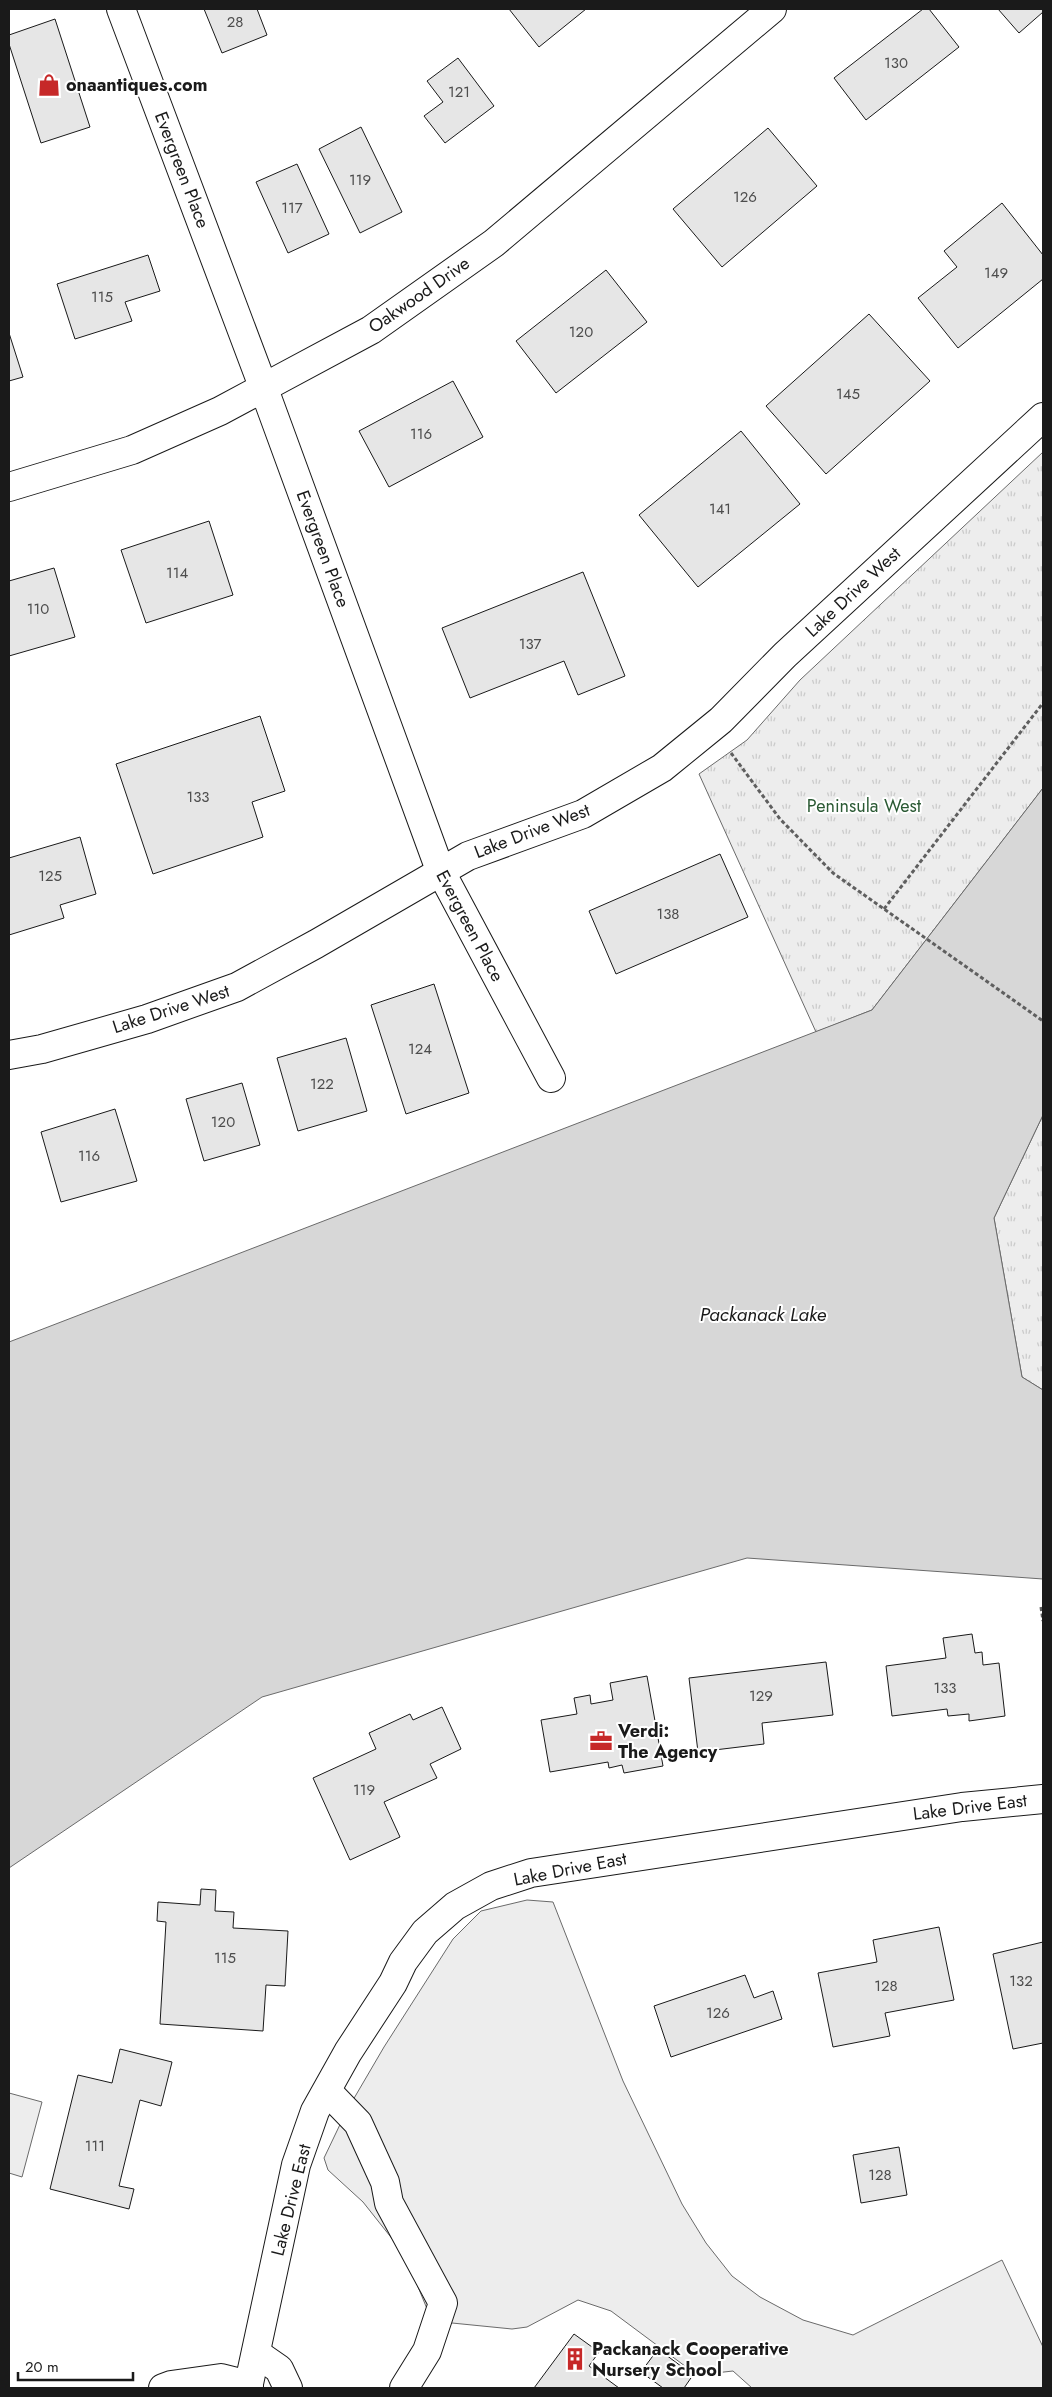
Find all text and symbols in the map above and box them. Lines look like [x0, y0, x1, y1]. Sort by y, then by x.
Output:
house number: 28 [227, 11, 243, 33]
house number: 130 [884, 52, 908, 74]
shop icon: onaantiques.com [36, 72, 62, 98]
place label: onaantiques.com [66, 72, 207, 98]
house number: 121 [448, 81, 470, 103]
street label: Evergreen Place [148, 108, 216, 232]
house number: 119 [349, 169, 371, 191]
house number: 126 [733, 186, 757, 208]
house number: 117 [281, 197, 303, 219]
street label: Oakwood Drive [363, 250, 475, 340]
house number: 149 [984, 262, 1008, 284]
house number: 115 [91, 286, 113, 308]
house number: 120 [569, 321, 593, 343]
house number: 145 [836, 383, 860, 405]
house number: 116 [410, 423, 432, 445]
street label: Evergreen Place [290, 487, 356, 611]
house number: 141 [709, 498, 731, 520]
street label: Lake Drive West [800, 541, 907, 643]
house number: 114 [166, 562, 188, 584]
house number: 110 [27, 598, 49, 620]
house number: 137 [519, 633, 541, 655]
house number: 133 [186, 786, 210, 808]
park label: Peninsula West [807, 793, 922, 819]
street label: Lake Drive West [471, 797, 594, 865]
house number: 125 [38, 865, 62, 887]
street label: Evergreen Place [430, 866, 510, 986]
house number: 138 [656, 903, 680, 925]
street label: Lake Drive West [109, 978, 234, 1040]
house number: 124 [408, 1038, 432, 1060]
house number: 122 [310, 1073, 334, 1095]
house number: 120 [211, 1111, 235, 1133]
house number: 116 [78, 1145, 100, 1167]
water label: Packanack Lake [700, 1301, 827, 1328]
house number: 133 [933, 1677, 957, 1699]
house number: 129 [749, 1685, 773, 1707]
place label: Verdi: The Agency [617, 1718, 718, 1765]
office icon: Verdi: The Agency [588, 1728, 614, 1754]
house number: 119 [353, 1779, 375, 1801]
street label: Lake Drive East [912, 1787, 1029, 1827]
street label: Lake Drive East [511, 1845, 629, 1893]
house number: 115 [214, 1947, 236, 1969]
house number: 132 [1009, 1970, 1033, 1992]
house number: 128 [874, 1975, 898, 1997]
house number: 126 [706, 2002, 730, 2024]
house number: 111 [85, 2135, 105, 2157]
street label: Lake Drive East [265, 2141, 318, 2259]
house number: 128 [868, 2164, 892, 2186]
place label: Packanack Cooperative Nursery School [592, 2336, 789, 2383]
building icon: Packanack Cooperative Nursery School [562, 2346, 588, 2372]
scale bar [18, 2350, 132, 2382]
text: 20 m [25, 2356, 59, 2378]

